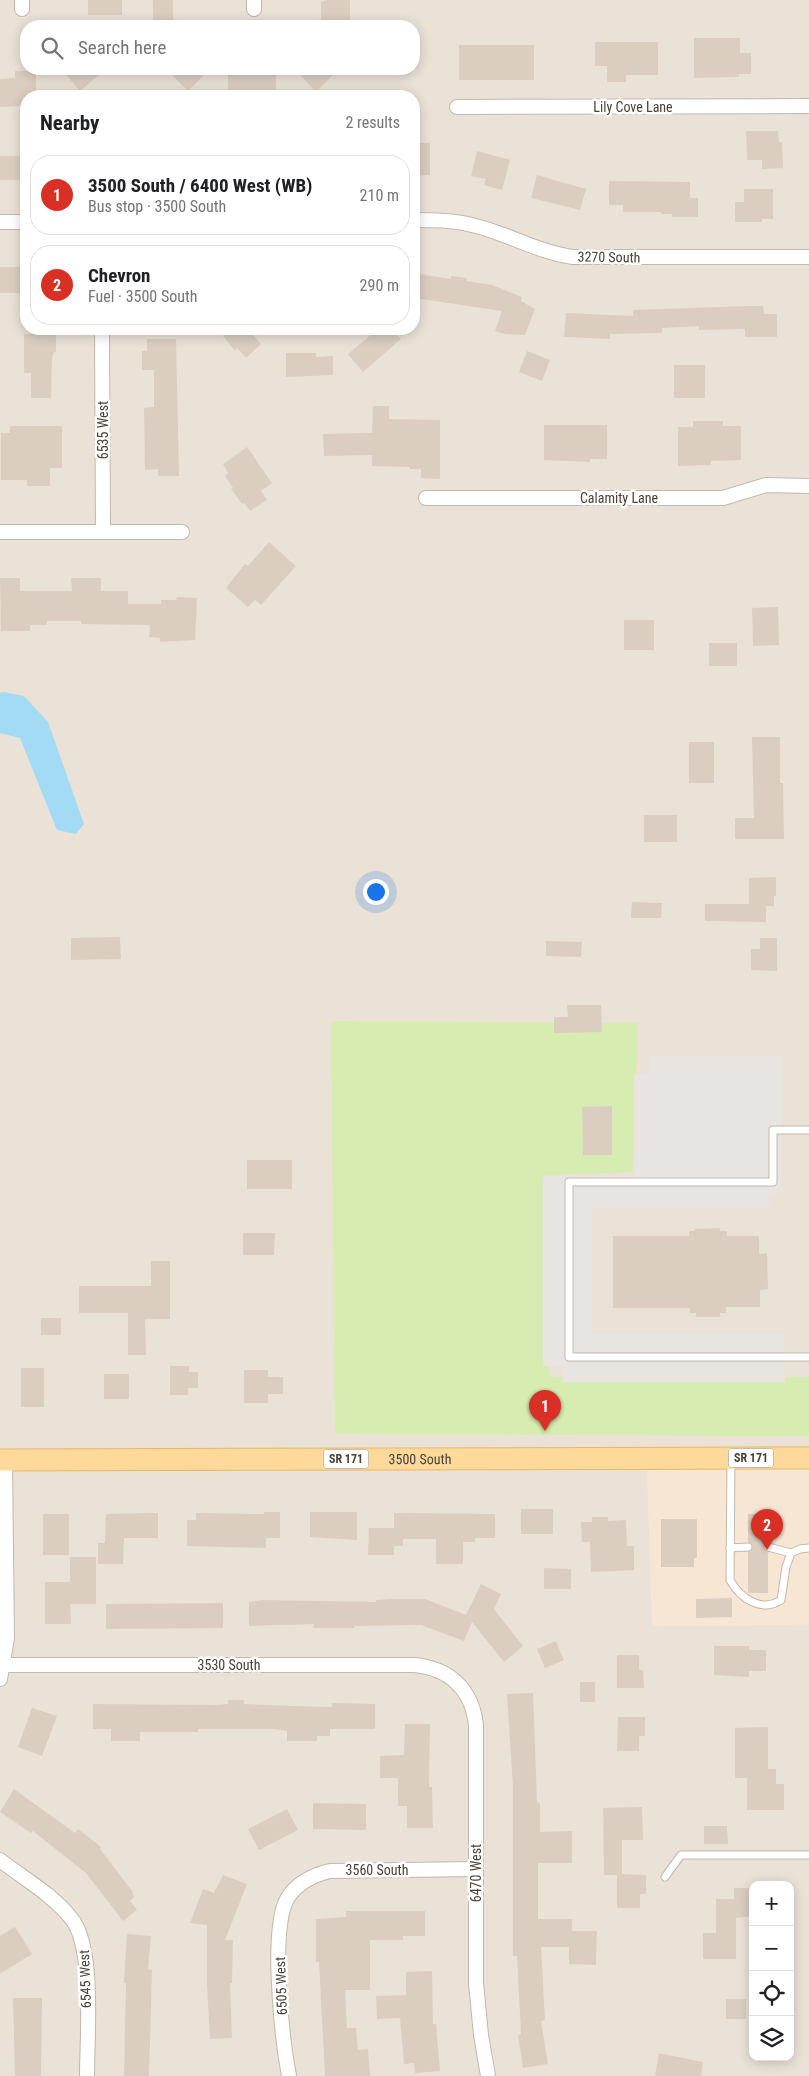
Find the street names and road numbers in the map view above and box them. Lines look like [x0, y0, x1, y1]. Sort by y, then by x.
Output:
street label: Lily Cove Lane [593, 99, 673, 115]
street label: 3270 South [577, 248, 641, 266]
street label: 6535 West [95, 401, 111, 459]
street label: Calamity Lane [580, 490, 659, 506]
road number: SR 171 [728, 1449, 774, 1468]
road number: SR 171 [324, 1450, 368, 1468]
street label: 3500 South [389, 1451, 451, 1467]
street label: 3530 South [198, 1657, 260, 1673]
street label: 6470 West [468, 1844, 484, 1902]
street label: 3560 South [346, 1862, 408, 1878]
street label: 6545 West [76, 1950, 94, 2008]
street label: 6505 West [272, 1957, 290, 2015]

